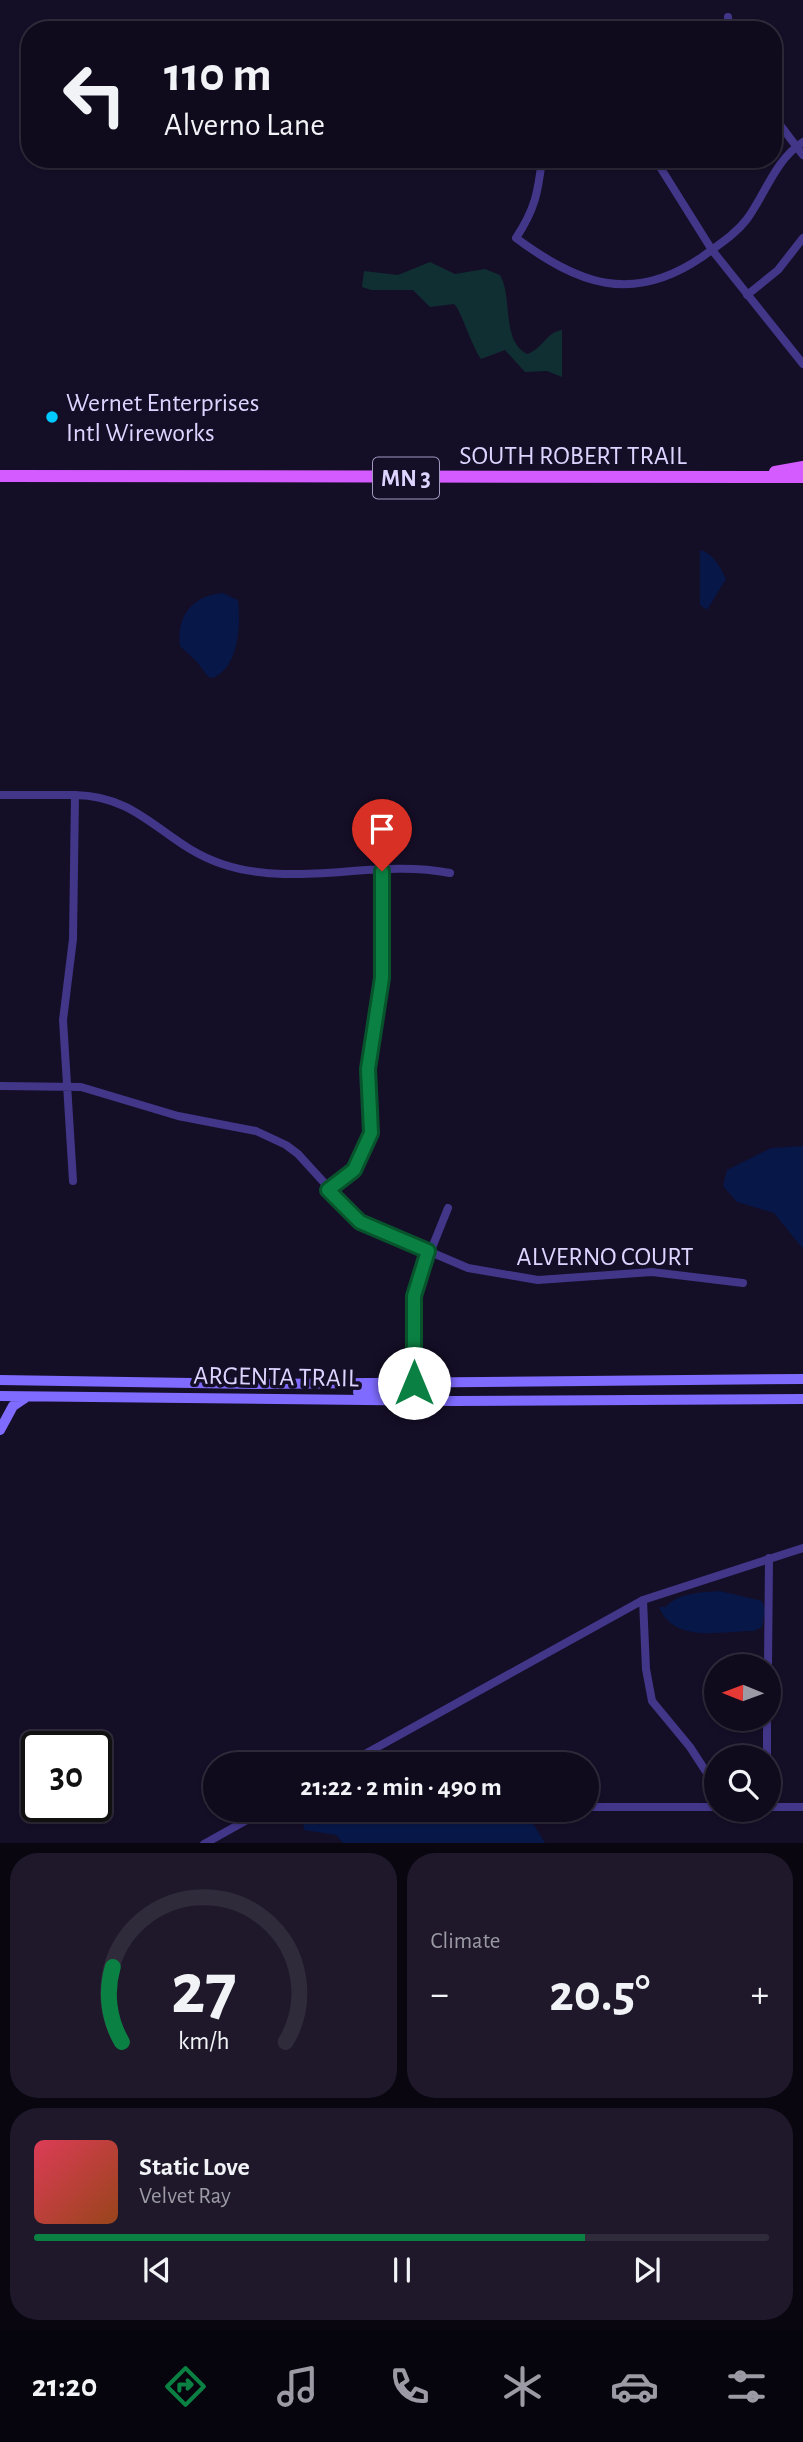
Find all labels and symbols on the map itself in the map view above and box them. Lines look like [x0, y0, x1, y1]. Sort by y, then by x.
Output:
place label: Wernet Enterprises Intl Wireworks [66, 390, 259, 446]
marker: Wernet Enterprises Intl Wireworks [44, 409, 60, 425]
street label: SOUTH ROBERT TRAIL [459, 443, 687, 469]
road number: MN 3 [373, 458, 439, 499]
pin [352, 799, 412, 871]
street label: ALVERNO COURT [517, 1244, 694, 1270]
position arrow [377, 1346, 451, 1420]
street label: ARGENTA TRAIL [193, 1363, 359, 1391]
north arrow [704, 1654, 780, 1731]
speed limit sign: 30 [21, 1731, 112, 1822]

